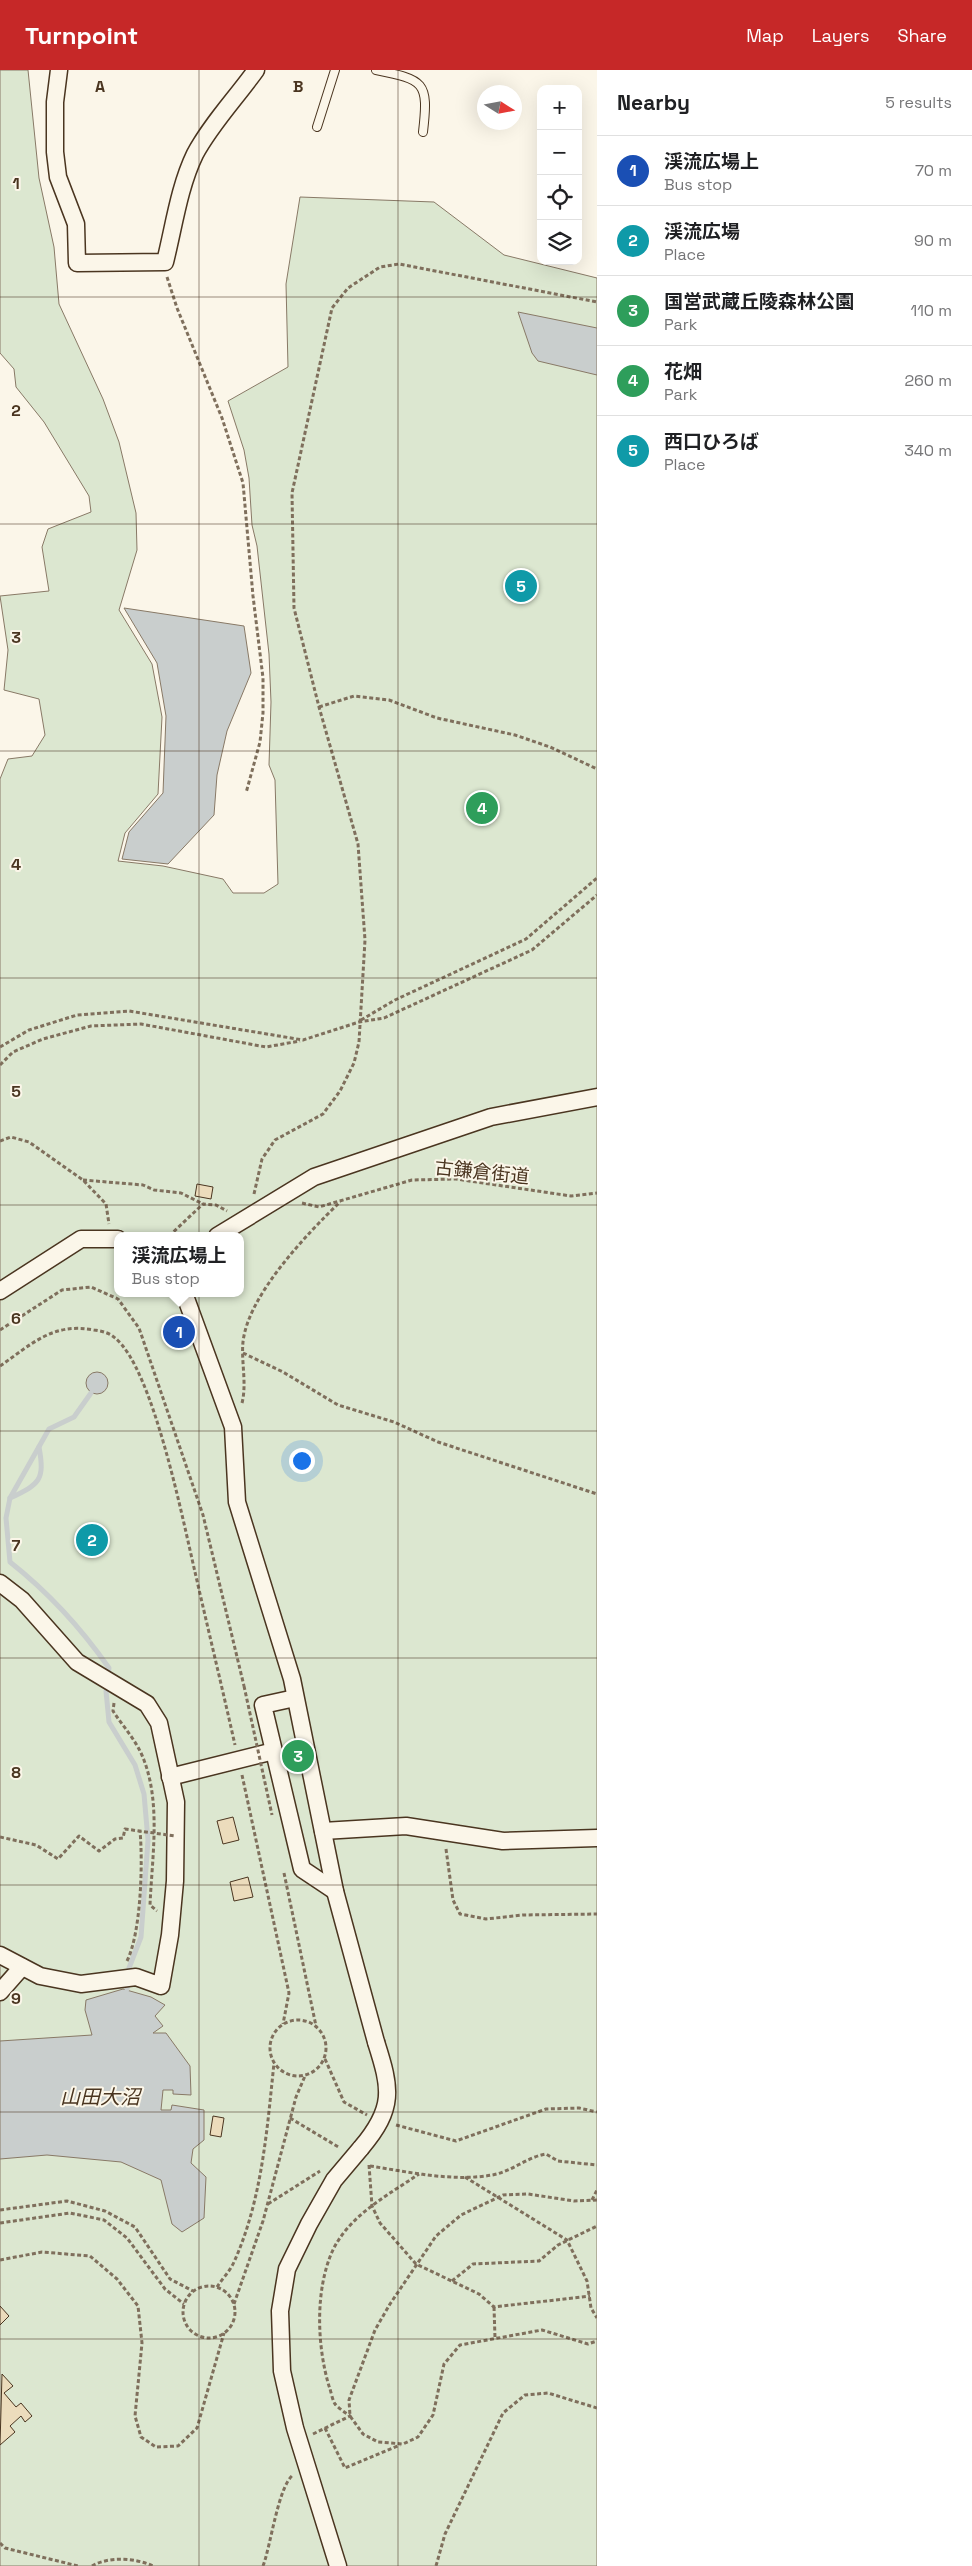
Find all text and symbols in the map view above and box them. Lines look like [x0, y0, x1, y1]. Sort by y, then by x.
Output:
text: Turnpoint [25, 20, 138, 51]
text: Map [746, 24, 784, 47]
text: Layers [812, 24, 869, 47]
text: Share [897, 24, 947, 47]
text: A [95, 76, 105, 97]
text: B [293, 76, 303, 97]
north arrow [477, 85, 522, 130]
map controls [537, 85, 582, 265]
button: + [537, 85, 582, 130]
text: Nearby [617, 89, 690, 116]
text: 5 results [885, 92, 952, 113]
button: − [537, 130, 582, 175]
text: 渓流広場上 [664, 149, 759, 174]
text: 1 [629, 160, 637, 181]
text: 70 m [915, 160, 952, 181]
text: 1 [12, 173, 20, 194]
text: Bus stop [664, 174, 732, 195]
button: locate [537, 175, 582, 220]
text: 渓流広場 [664, 219, 740, 244]
button: layers [537, 220, 582, 265]
text: 2 [628, 230, 638, 251]
text: 90 m [914, 230, 952, 251]
text: Place [664, 244, 706, 265]
text: 国営武蔵丘陵森林公園 [664, 289, 854, 314]
text: 3 [628, 300, 638, 321]
text: 110 m [910, 300, 952, 321]
text: Park [664, 314, 697, 335]
text: 花畑 [664, 359, 702, 384]
text: 4 [628, 370, 638, 391]
text: 260 m [904, 370, 952, 391]
text: Park [664, 384, 697, 405]
text: 2 [11, 400, 21, 421]
text: 西口ひろば [664, 429, 759, 454]
text: 5 [628, 440, 638, 461]
text: 340 m [904, 440, 952, 461]
text: Place [664, 454, 706, 475]
pin: 5 [505, 567, 537, 605]
text: 3 [11, 627, 21, 648]
pin: 4 [466, 789, 498, 827]
text: 4 [11, 854, 21, 875]
text: 5 [11, 1081, 21, 1102]
street label: 古鎌倉街道 [433, 1155, 531, 1189]
popup [114, 1232, 244, 1297]
text: 渓流広場上 [131, 1243, 227, 1268]
text: Bus stop [131, 1268, 200, 1289]
text: 6 [11, 1308, 21, 1329]
pin: 1 [163, 1313, 195, 1351]
your location [289, 1448, 315, 1474]
pin: 2 [76, 1521, 108, 1559]
text: 7 [12, 1535, 21, 1556]
pin: 3 [282, 1737, 314, 1775]
text: 8 [11, 1762, 21, 1783]
text: 9 [11, 1988, 21, 2009]
water label: 山田大沼 [60, 2084, 143, 2110]

